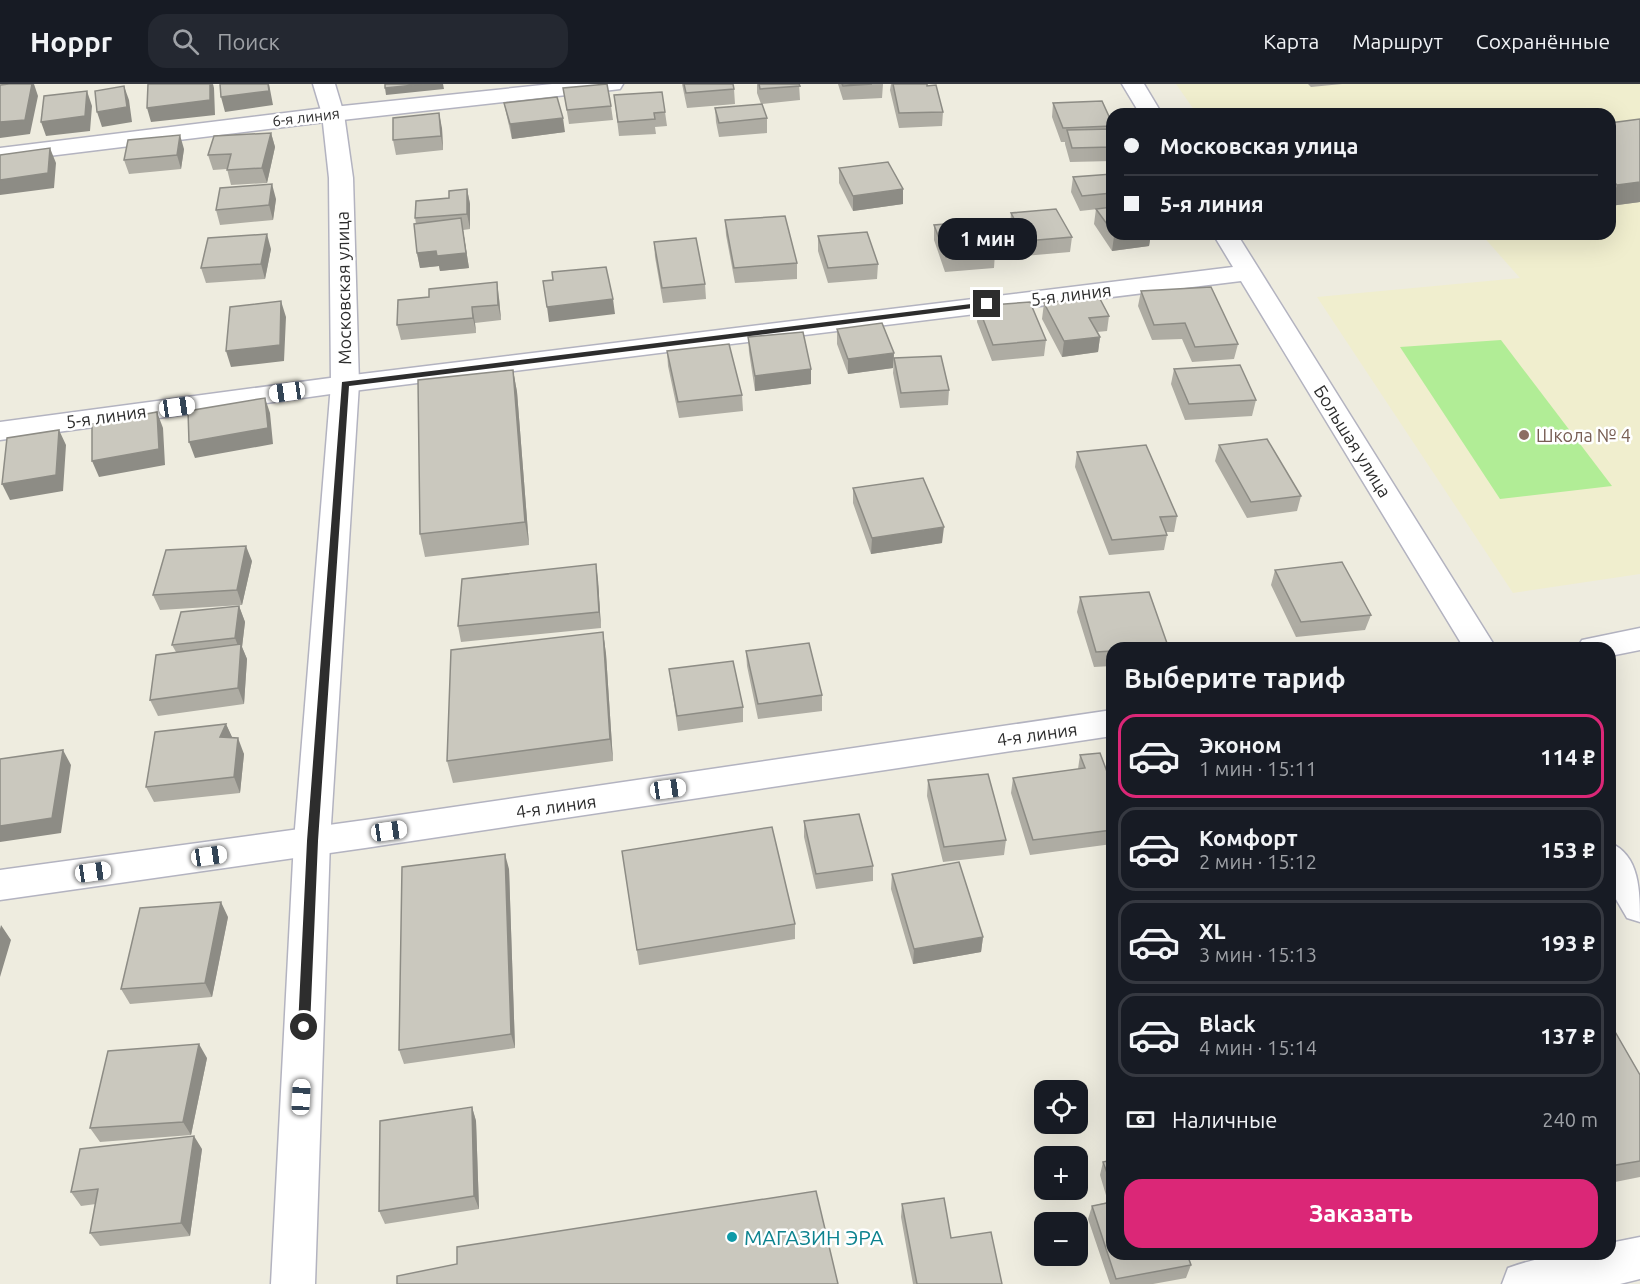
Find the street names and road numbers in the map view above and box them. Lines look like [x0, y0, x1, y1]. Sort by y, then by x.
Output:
street label: 6-я линия [271, 104, 341, 130]
street label: Московская улица [332, 211, 354, 365]
street label: 5-я линия [1029, 279, 1113, 309]
street label: Большая улица [1310, 381, 1396, 501]
street label: 5-я линия [64, 400, 148, 432]
street label: 4-я линия [995, 718, 1079, 750]
street label: 4-я линия [514, 790, 598, 822]

